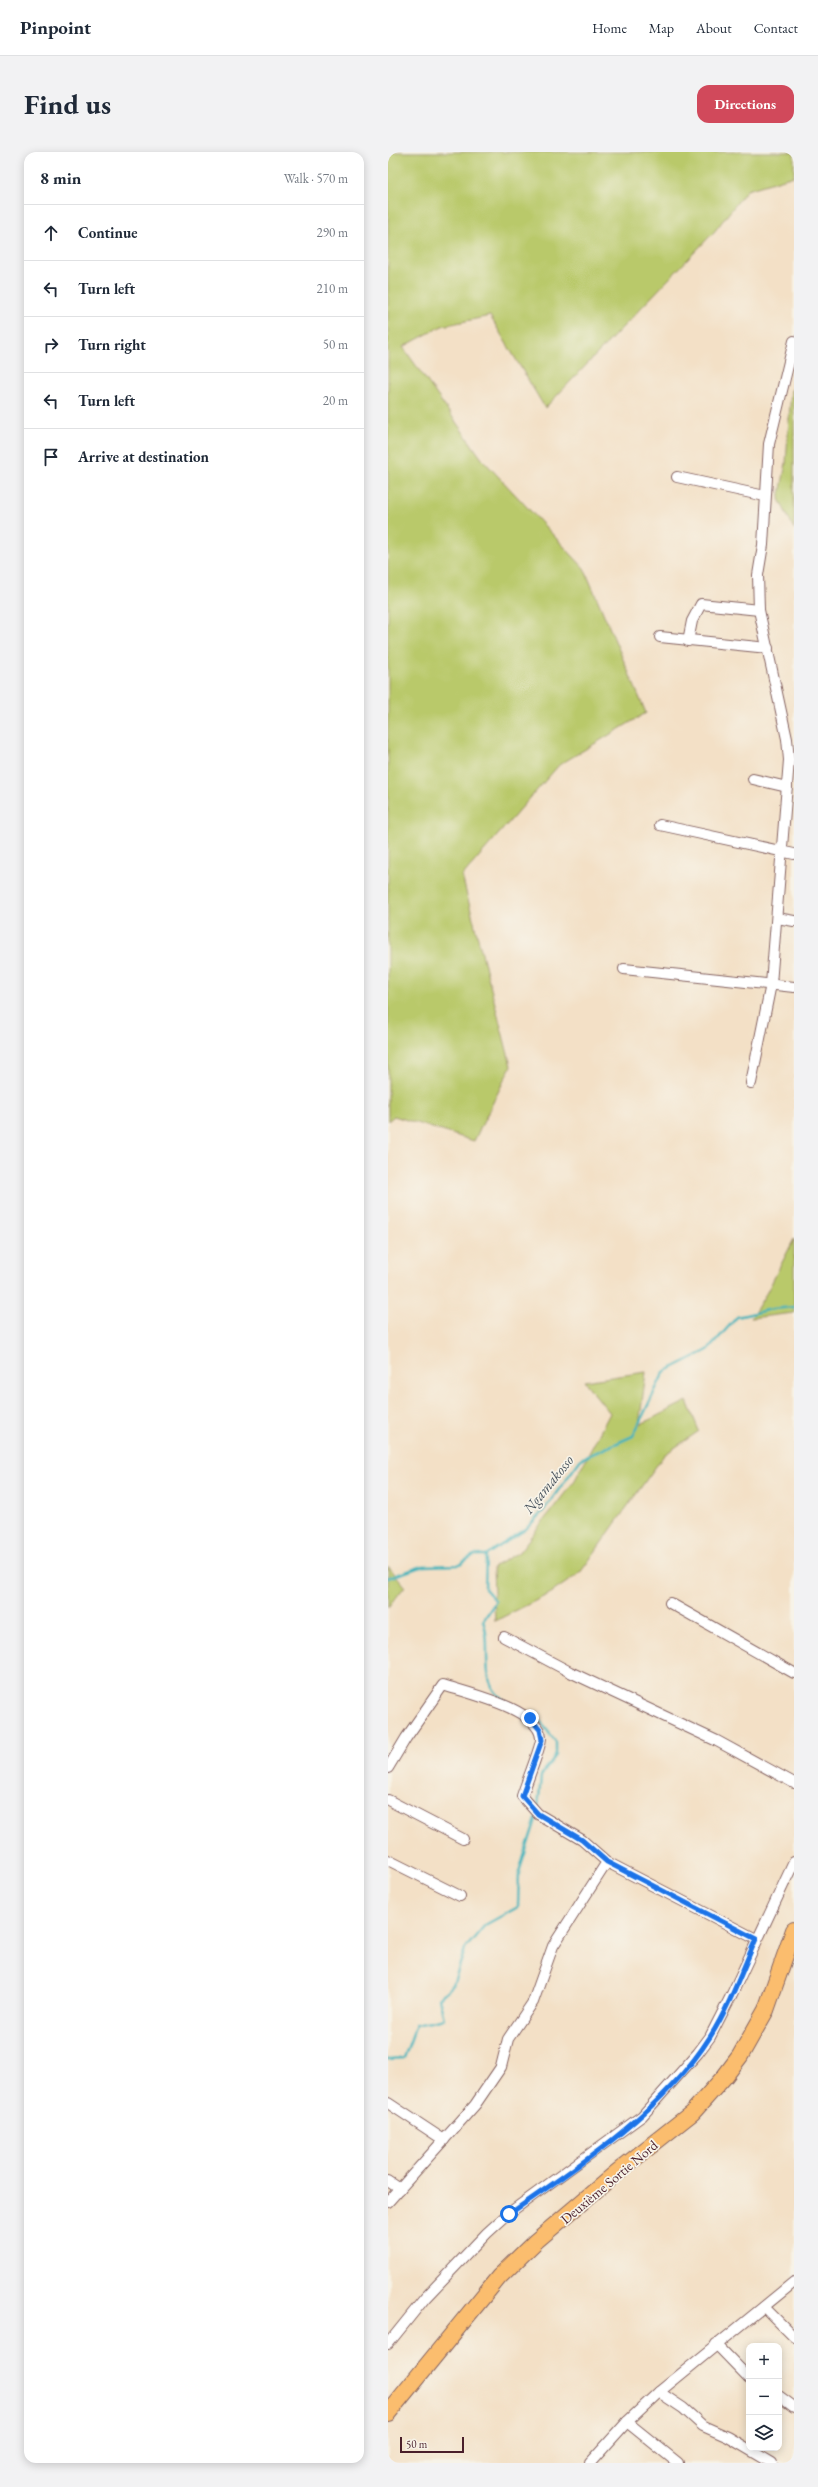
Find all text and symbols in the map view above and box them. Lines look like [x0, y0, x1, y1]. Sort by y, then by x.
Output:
text: Pinpoint [20, 15, 91, 40]
text: Home [592, 19, 627, 37]
text: Map [649, 19, 674, 37]
text: About [696, 19, 732, 37]
text: Contact [754, 19, 798, 37]
button: Directions [697, 85, 794, 123]
text: Find us [24, 86, 111, 122]
text: 8 min [40, 167, 81, 189]
text: Walk · 570 m [284, 170, 348, 187]
icon: ahead [40, 222, 62, 244]
text: Continue [78, 223, 138, 242]
text: 290 m [317, 224, 348, 241]
icon: left [40, 278, 62, 300]
text: Turn left [78, 279, 135, 298]
text: 210 m [317, 280, 348, 297]
icon: right [40, 334, 62, 356]
text: Turn right [78, 335, 146, 354]
text: 50 m [323, 336, 348, 353]
icon: left [40, 390, 62, 412]
text: Turn left [78, 391, 135, 410]
text: 20 m [323, 392, 348, 409]
icon: arrive [40, 446, 62, 468]
text: Arrive at destination [78, 447, 209, 466]
water label: Ngamakosso [518, 1451, 578, 1518]
route end [521, 1709, 539, 1727]
street label: Deuxième Sortie Nord [557, 2135, 662, 2228]
route start [500, 2205, 518, 2223]
map controls [746, 2343, 782, 2451]
button: + [746, 2343, 782, 2379]
button: − [746, 2379, 782, 2415]
button: layers [746, 2415, 782, 2451]
scale bar [400, 2435, 464, 2454]
text: 50 m [406, 2437, 427, 2451]

